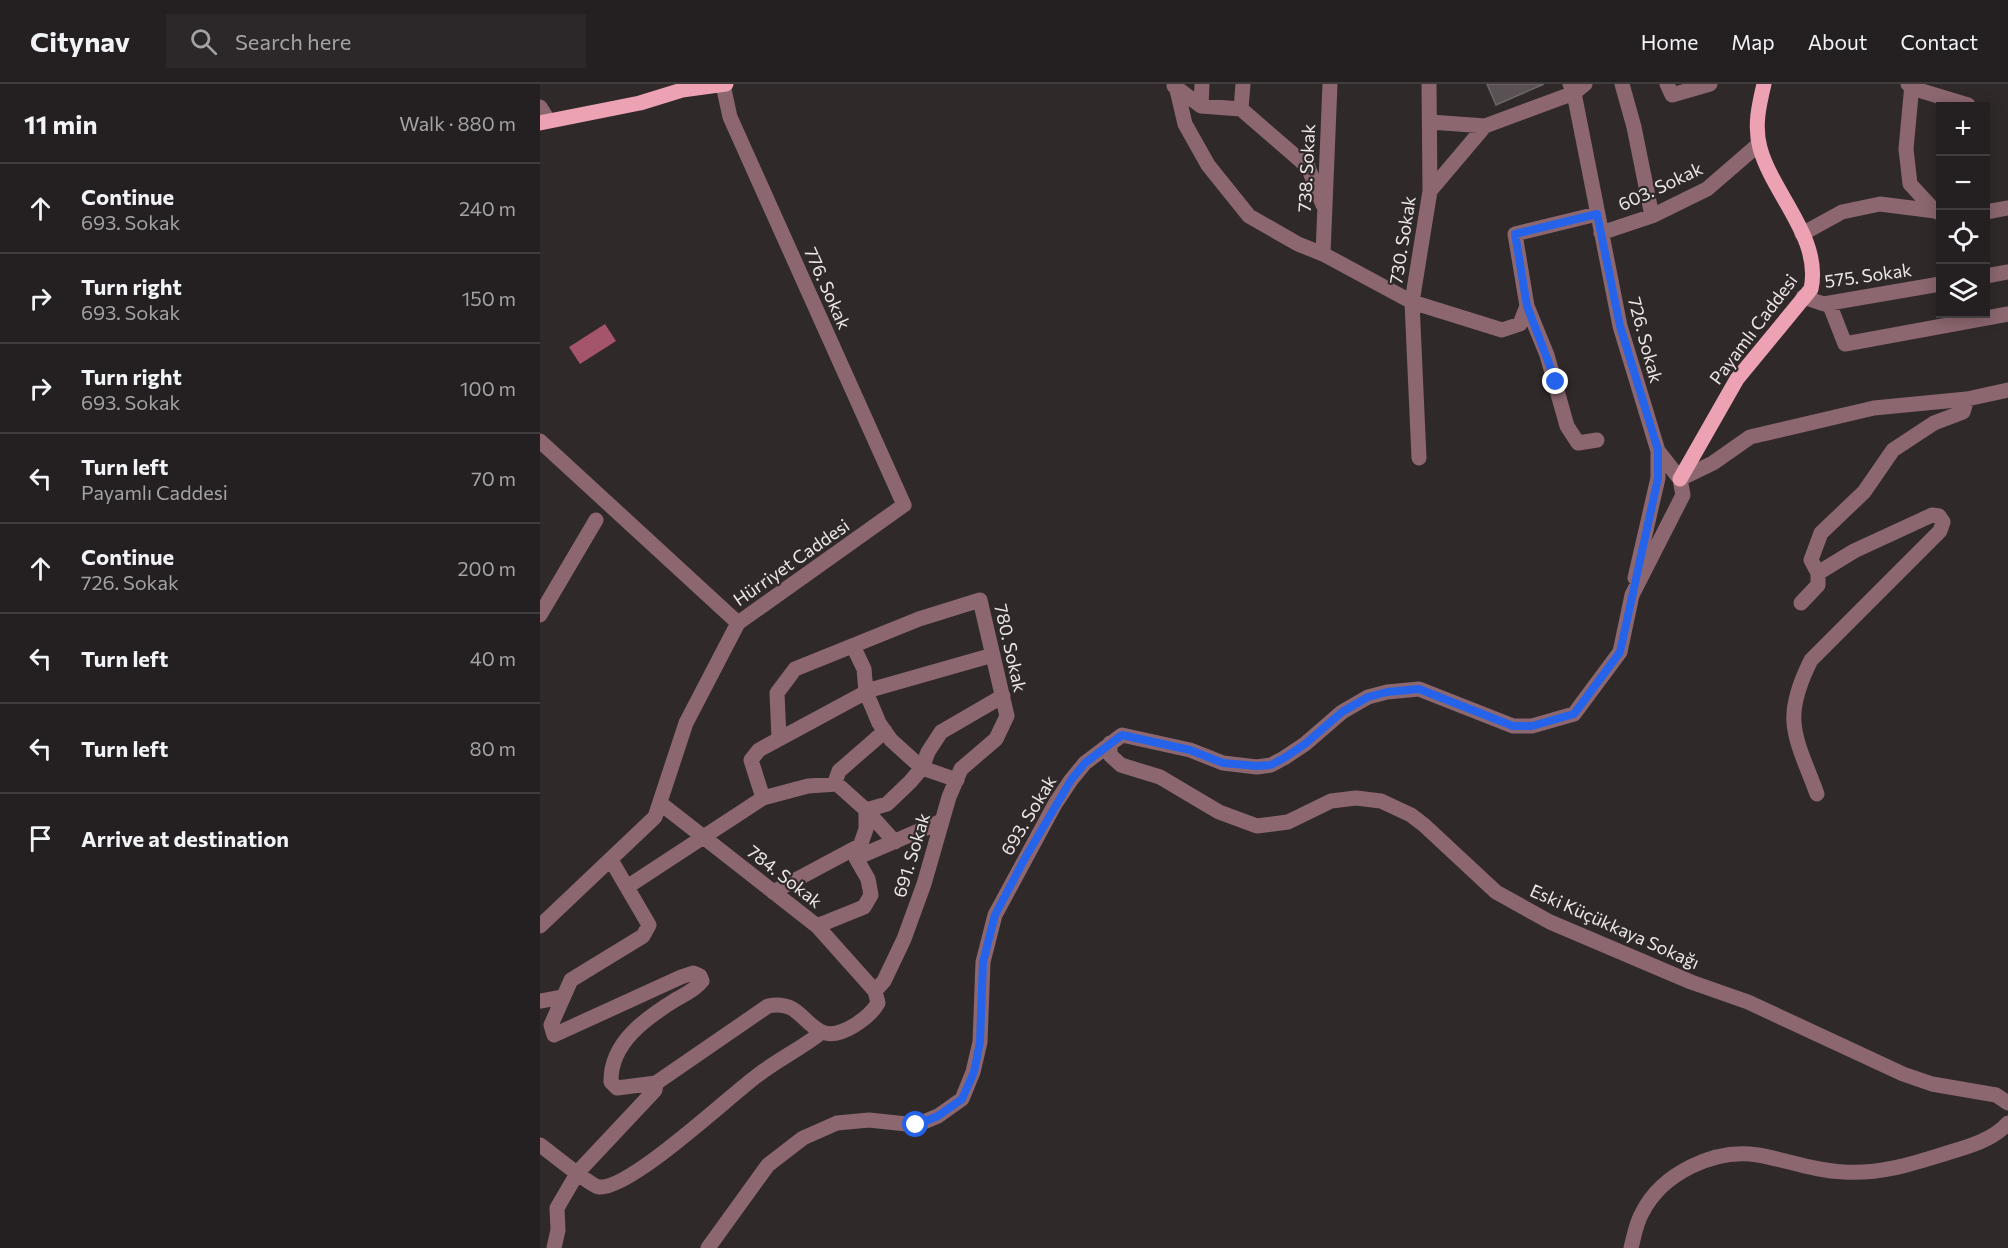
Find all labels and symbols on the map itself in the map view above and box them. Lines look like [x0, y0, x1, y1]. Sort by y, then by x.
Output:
street label: 738. Sokak [1293, 123, 1319, 213]
street label: 603. Sokak [1614, 157, 1706, 215]
street label: 730. Sokak [1384, 194, 1420, 286]
street label: 776. Sokak [800, 244, 856, 333]
street label: 575. Sokak [1823, 258, 1913, 292]
street label: Payamlı Caddesi [1704, 270, 1802, 388]
street label: 726. Sokak [1624, 295, 1668, 386]
route end [1542, 368, 1568, 394]
street label: Hürriyet Caddesi [729, 514, 853, 610]
street label: 780. Sokak [990, 602, 1032, 694]
street label: 693. Sokak [996, 771, 1061, 859]
street label: 691. Sokak [888, 810, 934, 900]
street label: 784. Sokak [743, 840, 827, 912]
street label: Eski Küçükkaya Sokağı [1527, 879, 1703, 973]
route start [902, 1111, 928, 1137]

